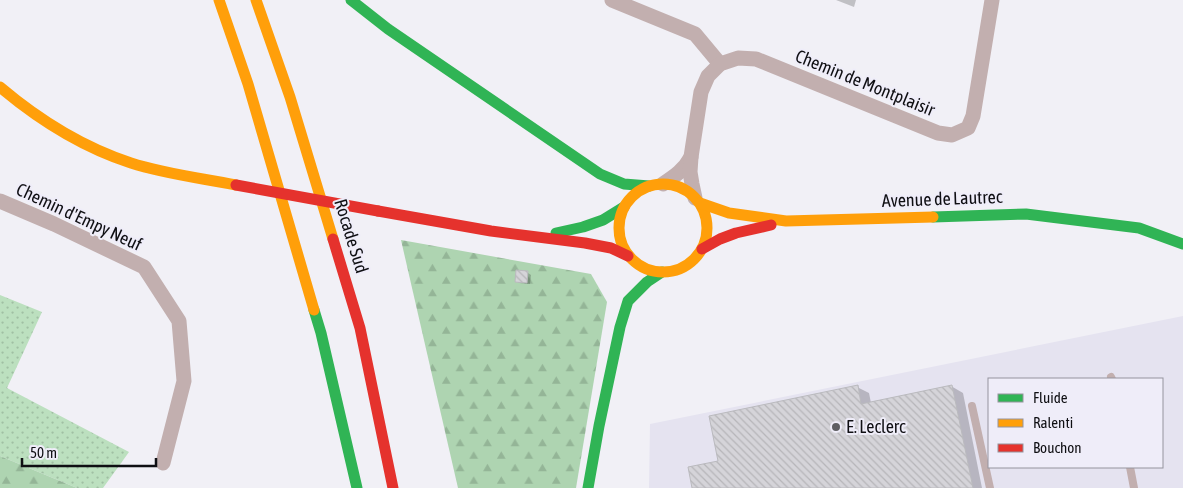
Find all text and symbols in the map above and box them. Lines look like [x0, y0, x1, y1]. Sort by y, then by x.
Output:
street label: Chemin de Montplaisir [792, 45, 939, 120]
street label: Chemin d'Empy Neuf [13, 178, 145, 255]
street label: Avenue de Lautrec [881, 186, 1003, 211]
street label: Rocade Sud [330, 196, 373, 275]
legend [988, 378, 1163, 468]
text: Fluide [1033, 389, 1068, 406]
text: Ralenti [1033, 414, 1073, 431]
place label: E. Leclerc [846, 416, 906, 437]
marker: E. Leclerc [830, 421, 842, 433]
scale bar [22, 436, 156, 468]
text: Bouchon [1033, 439, 1082, 456]
text: 50 m [30, 444, 57, 461]

